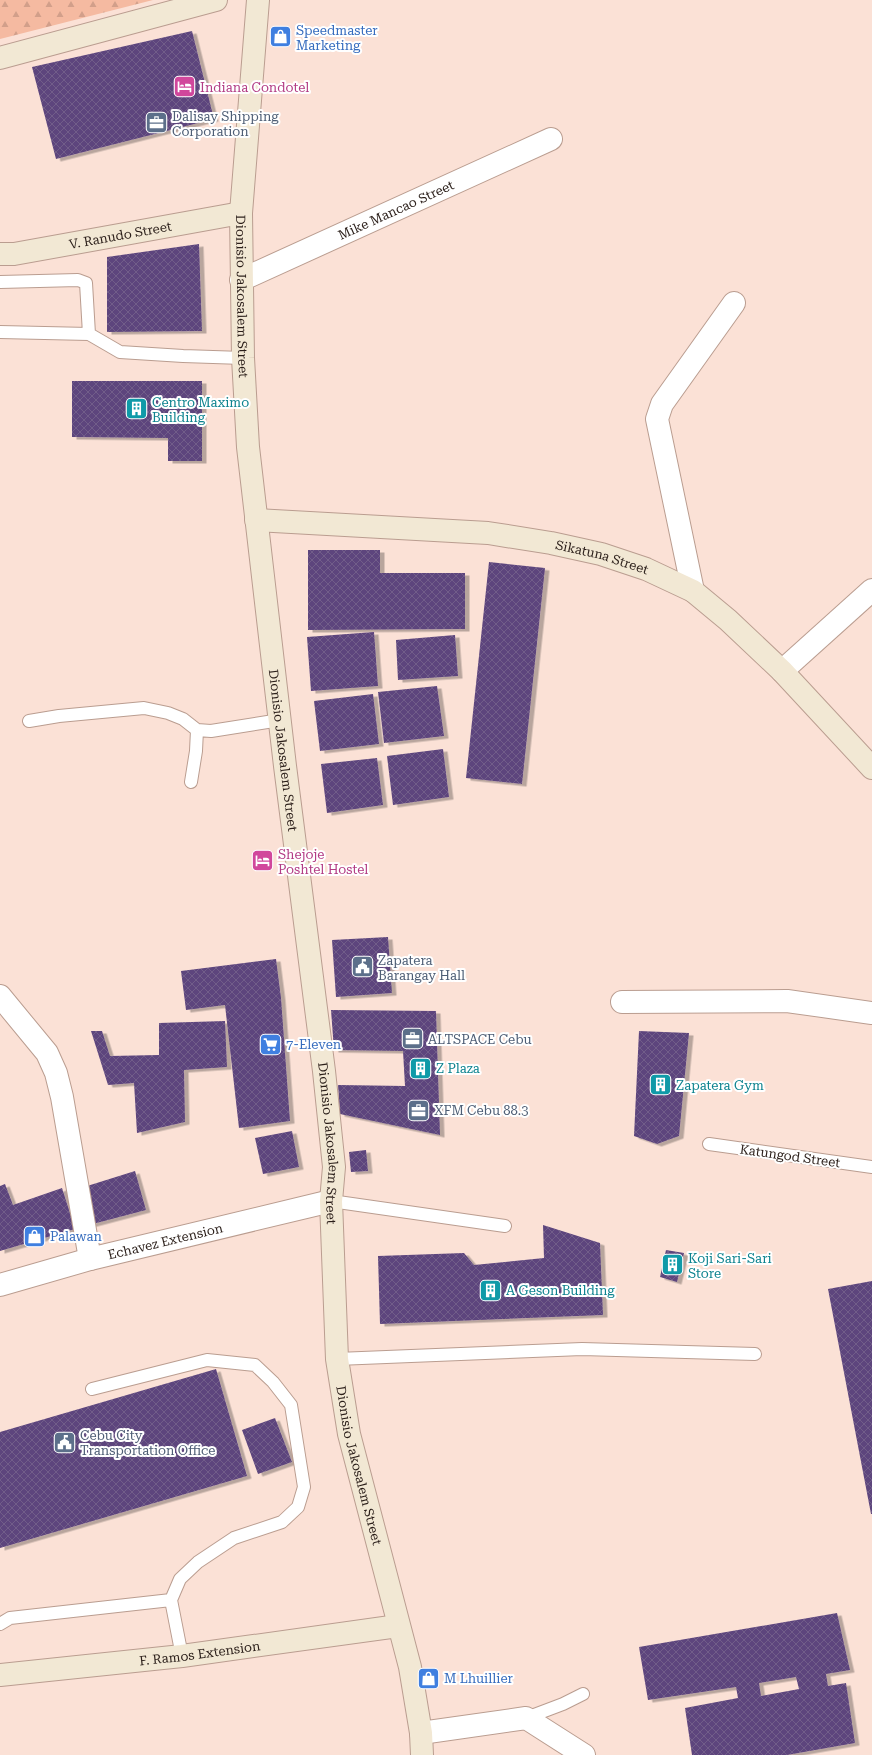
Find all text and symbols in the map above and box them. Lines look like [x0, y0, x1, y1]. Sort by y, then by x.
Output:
place label: Speedmaster Marketing [296, 23, 378, 53]
shop icon: Speedmaster Marketing [268, 24, 294, 50]
hotel icon: Indiana Condotel [171, 74, 197, 100]
place label: Indiana Condotel [200, 80, 309, 95]
place label: Dalisay Shipping Corporation [172, 109, 279, 139]
office icon: Dalisay Shipping Corporation [144, 110, 170, 136]
street label: Mike Mancao Street [336, 177, 456, 242]
street label: Dionisio Jakosalem Street [234, 215, 252, 378]
street label: V. Ranudo Street [68, 218, 173, 251]
place label: Centro Maximo Building [152, 395, 249, 425]
building icon: Centro Maximo Building [124, 396, 150, 422]
street label: Sikatuna Street [554, 537, 651, 577]
street label: Dionisio Jakosalem Street [266, 668, 301, 832]
place label: Shejoje Poshtel Hostel [278, 847, 368, 877]
hotel icon: Shejoje Poshtel Hostel [249, 848, 275, 874]
place label: Zapatera Barangay Hall [378, 953, 465, 983]
public building icon: Zapatera Barangay Hall [349, 954, 375, 980]
office icon: ALTSPACE Cebu [399, 1026, 425, 1052]
supermarket icon: 7-Eleven [257, 1031, 283, 1057]
place label: ALTSPACE Cebu [428, 1032, 532, 1047]
place label: 7-Eleven [286, 1037, 342, 1052]
building icon: Z Plaza [408, 1055, 434, 1081]
street label: Dionisio Jakosalem Street [315, 1061, 342, 1225]
place label: Z Plaza [436, 1061, 480, 1076]
building icon: Zapatera Gym [647, 1072, 673, 1098]
place label: Zapatera Gym [676, 1078, 764, 1093]
office icon: XFM Cebu 88.3 [406, 1097, 432, 1123]
place label: XFM Cebu 88.3 [434, 1103, 528, 1118]
street label: Katungod Street [739, 1142, 841, 1171]
street label: Echavez Extension [106, 1220, 225, 1262]
shop icon: Palawan [22, 1223, 48, 1249]
place label: Palawan [50, 1229, 102, 1244]
place label: Koji Sari-Sari Store [688, 1251, 772, 1281]
building icon: Koji Sari-Sari Store [659, 1252, 685, 1278]
building icon: A Geson Building [477, 1277, 503, 1303]
place label: A Geson Building [506, 1283, 615, 1298]
street label: Dionisio Jakosalem Street [334, 1385, 385, 1547]
place label: Cebu City Transportation Office [80, 1428, 215, 1458]
public building icon: Cebu City Transportation Office [52, 1429, 78, 1455]
street label: F. Ramos Extension [139, 1638, 262, 1668]
shop icon: M Lhuillier [415, 1665, 441, 1691]
place label: M Lhuillier [444, 1671, 514, 1686]

